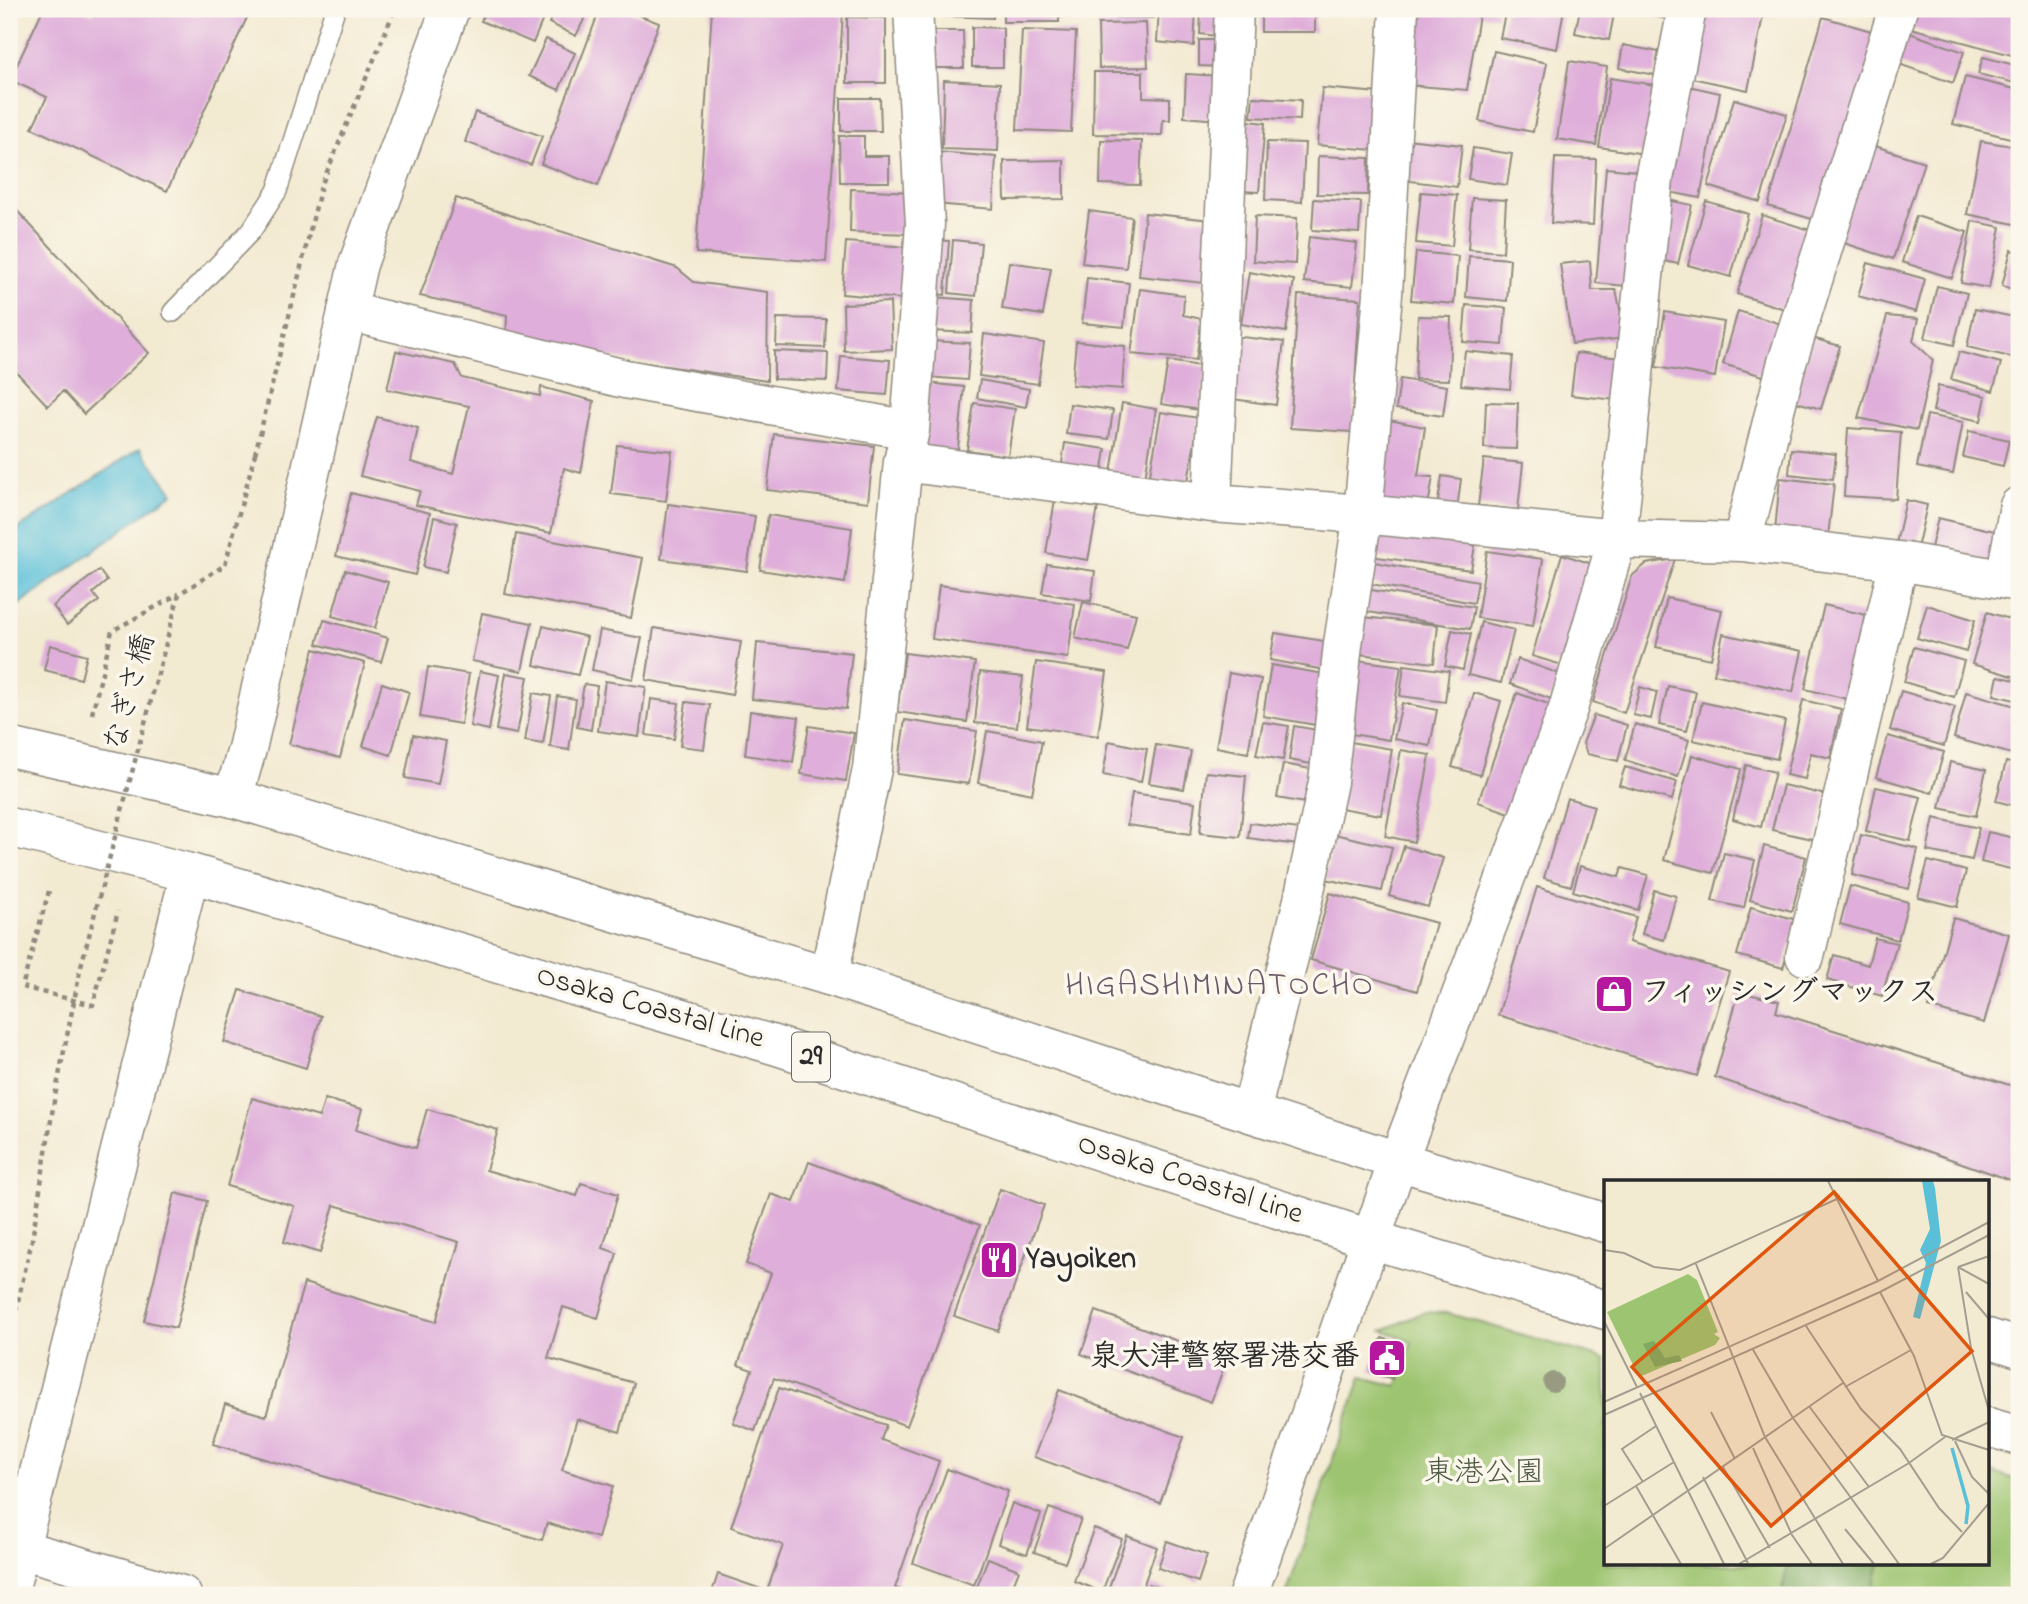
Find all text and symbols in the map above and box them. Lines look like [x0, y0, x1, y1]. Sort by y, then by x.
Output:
street label: なぎさ橋 [94, 629, 168, 757]
street label: Osaka Coastal Line [531, 954, 770, 1062]
district label: HIGASHIMINATOCHO [1065, 963, 1375, 1010]
place label: フィッシングマックス [1641, 972, 1939, 1016]
shop icon: フィッシングマックス [1593, 973, 1635, 1015]
road number: 29 [792, 1032, 830, 1082]
street label: Osaka Coastal Line [1071, 1123, 1309, 1237]
inset map [1604, 1180, 1990, 1566]
place label: Yayoiken [1025, 1238, 1136, 1282]
restaurant icon: Yayoiken [978, 1239, 1020, 1281]
place label: 泉大津警察署港交番 [1090, 1336, 1360, 1380]
public building icon: 泉大津警察署港交番 [1366, 1337, 1408, 1379]
park label: 東港公園 [1424, 1452, 1544, 1496]

